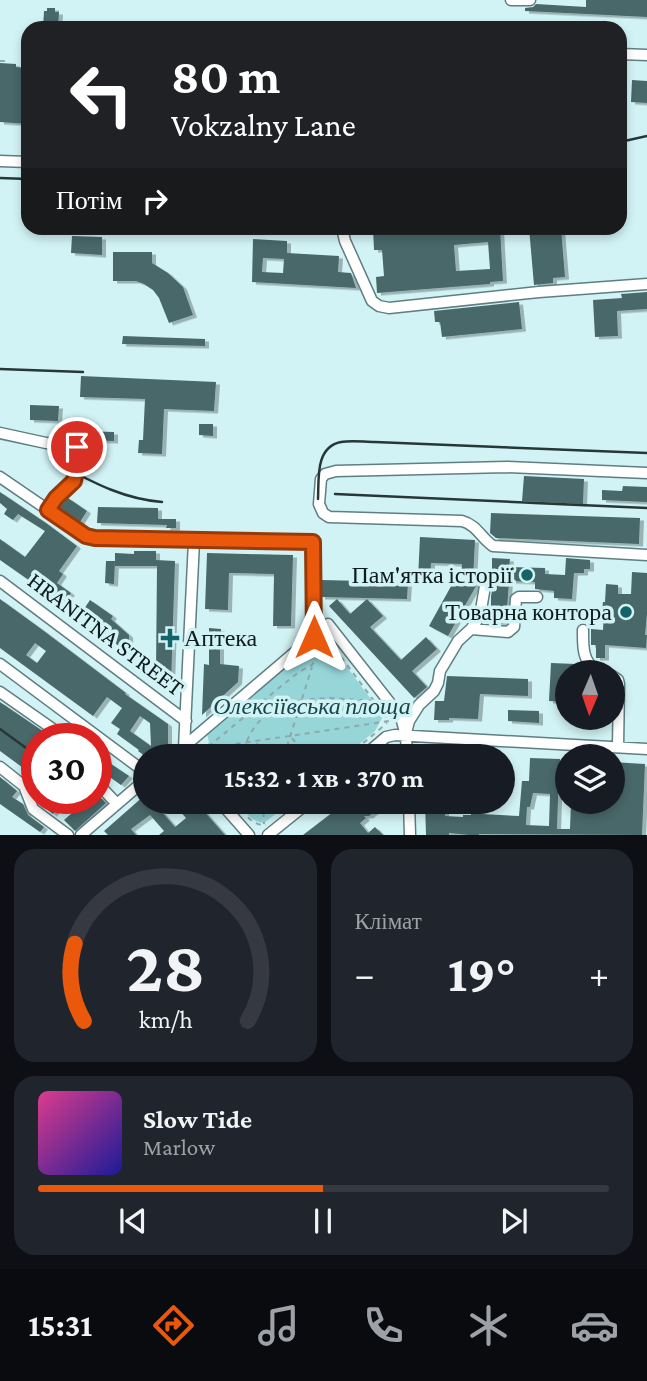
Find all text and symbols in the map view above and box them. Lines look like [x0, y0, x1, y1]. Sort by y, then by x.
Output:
icon: left [56, 49, 147, 140]
text: 80 m [171, 49, 280, 104]
text: Vokzalny Lane [171, 107, 356, 143]
icon: right [136, 182, 174, 220]
text: Потім [56, 186, 122, 215]
pin [47, 417, 107, 477]
icon: arrive [58, 428, 96, 466]
place label: Пам'ятка історії [352, 561, 513, 588]
street label: HRANITNA STREET [23, 566, 190, 701]
marker: Пам'ятка історії [519, 567, 535, 583]
place label: Товарна контора [445, 598, 612, 625]
position arrow [277, 600, 351, 674]
marker: Товарна контора [618, 604, 634, 620]
place label: Аптека [184, 624, 258, 651]
marker: Аптека [162, 630, 178, 646]
north arrow [555, 660, 625, 730]
map controls [555, 660, 625, 814]
park label: Олексіївська площа [213, 692, 411, 719]
speed limit sign: 30 [21, 723, 112, 814]
button: layers [555, 744, 625, 814]
text: 15:32 · 1 хв · 370 m [224, 764, 424, 793]
text: Клімат [355, 908, 422, 934]
text: 28 [126, 927, 205, 1008]
text: 19° [448, 944, 516, 1002]
text: − [355, 953, 375, 995]
text: + [589, 953, 609, 995]
text: km/h [138, 1006, 192, 1033]
text: Slow Tide [143, 1105, 252, 1134]
text: Marlow [143, 1134, 215, 1160]
icon: previous [114, 1202, 152, 1240]
icon: pause [304, 1202, 342, 1240]
icon: next [495, 1202, 533, 1240]
icon: directions [149, 1301, 198, 1350]
icon: music [254, 1301, 303, 1350]
icon: phone [359, 1301, 408, 1350]
icon: climate [464, 1301, 513, 1350]
icon: car [570, 1301, 619, 1350]
text: 15:31 [28, 1307, 92, 1343]

